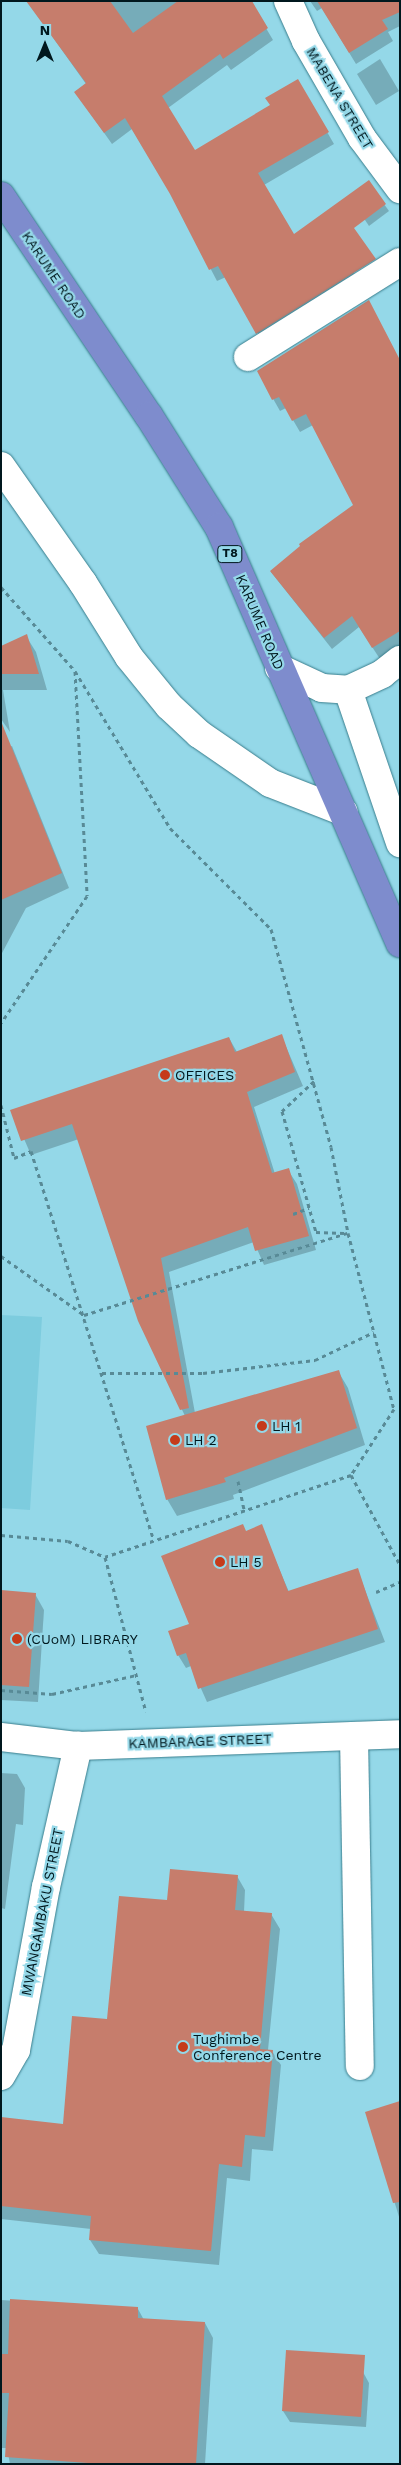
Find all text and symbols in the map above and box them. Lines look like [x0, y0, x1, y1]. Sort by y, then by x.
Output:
north arrow [20, 20, 70, 70]
text: N [40, 22, 50, 38]
street label: MABENA STREET [303, 44, 377, 152]
street label: KARUME ROAD [19, 228, 89, 322]
road number: T8 [216, 544, 244, 564]
street label: KARUME ROAD [232, 572, 288, 672]
place label: OFFICES [175, 1067, 234, 1083]
marker: OFFICES [159, 1069, 171, 1081]
place label: LH 1 [272, 1418, 301, 1434]
marker: LH 1 [256, 1420, 268, 1432]
place label: LH 2 [185, 1432, 217, 1448]
marker: LH 2 [169, 1434, 181, 1446]
place label: LH 5 [230, 1554, 262, 1570]
marker: LH 5 [214, 1556, 226, 1568]
place label: (CUoM) LIBRARY [27, 1631, 138, 1647]
marker: (CUoM) LIBRARY [11, 1633, 23, 1645]
street label: KAMBARAGE STREET [128, 1730, 272, 1752]
street label: MWANGAMBAKU STREET [17, 1827, 67, 1997]
place label: Tughimbe Conference Centre [193, 2031, 322, 2064]
marker: Tughimbe Conference Centre [177, 2041, 189, 2053]

